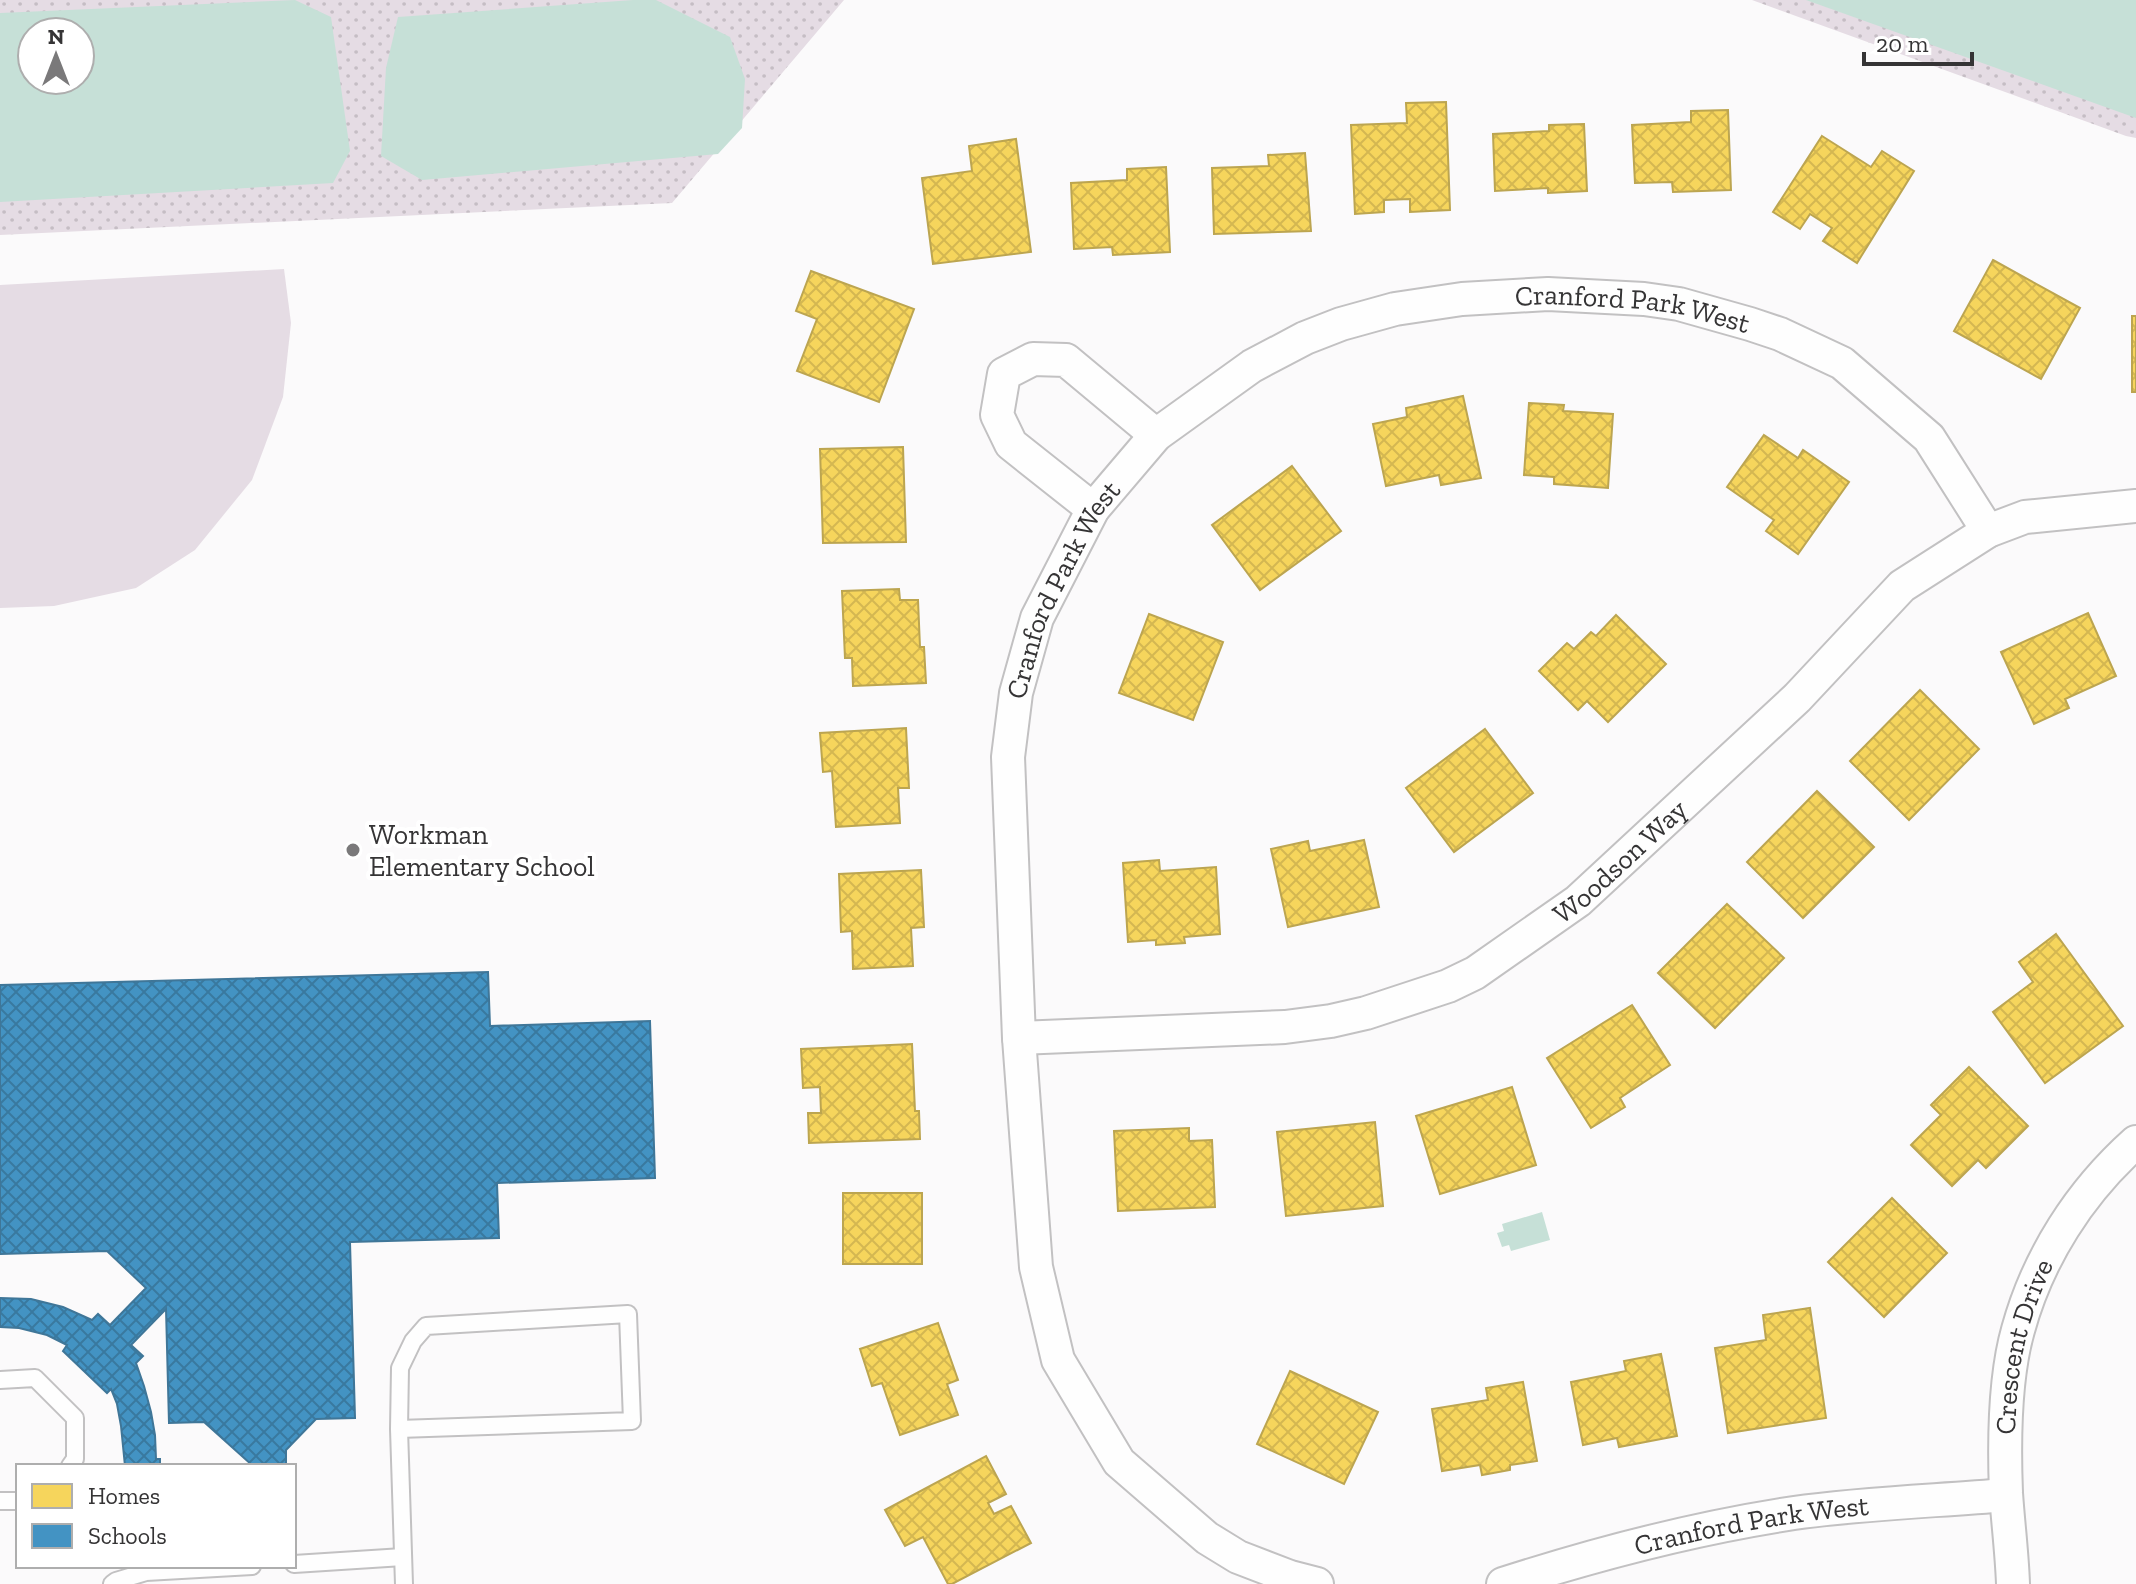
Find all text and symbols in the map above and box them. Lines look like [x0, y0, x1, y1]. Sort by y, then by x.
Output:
north arrow [16, 16, 96, 96]
scale bar [1864, 16, 1972, 66]
text: N [48, 23, 65, 50]
text: 20 m [1876, 29, 1929, 58]
street label: Cranford Park West [1514, 277, 1754, 340]
street label: Cranford Park West [999, 473, 1127, 702]
street label: Woodson Way [1546, 792, 1694, 930]
place label: Workman Elementary School [369, 818, 595, 883]
marker: Workman Elementary School [344, 841, 362, 859]
street label: Crescent Drive [1989, 1253, 2060, 1435]
legend [16, 1464, 296, 1568]
text: Homes [88, 1481, 160, 1510]
street label: Cranford Park West [1631, 1488, 1871, 1562]
text: Schools [88, 1521, 167, 1550]

